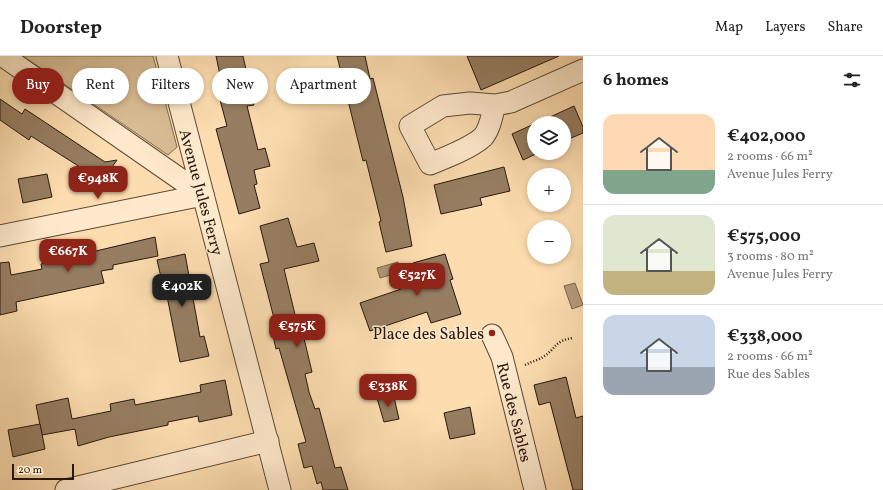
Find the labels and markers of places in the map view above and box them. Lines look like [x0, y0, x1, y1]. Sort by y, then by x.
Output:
pin: €948K [70, 166, 126, 200]
pin: €667K [40, 239, 96, 273]
pin: €527K [389, 263, 445, 297]
pin: €402K [154, 274, 210, 308]
pin: €575K [269, 314, 325, 348]
place label: Place des Sables [373, 324, 484, 346]
marker: Place des Sables [487, 328, 497, 338]
pin: €338K [360, 374, 416, 408]

